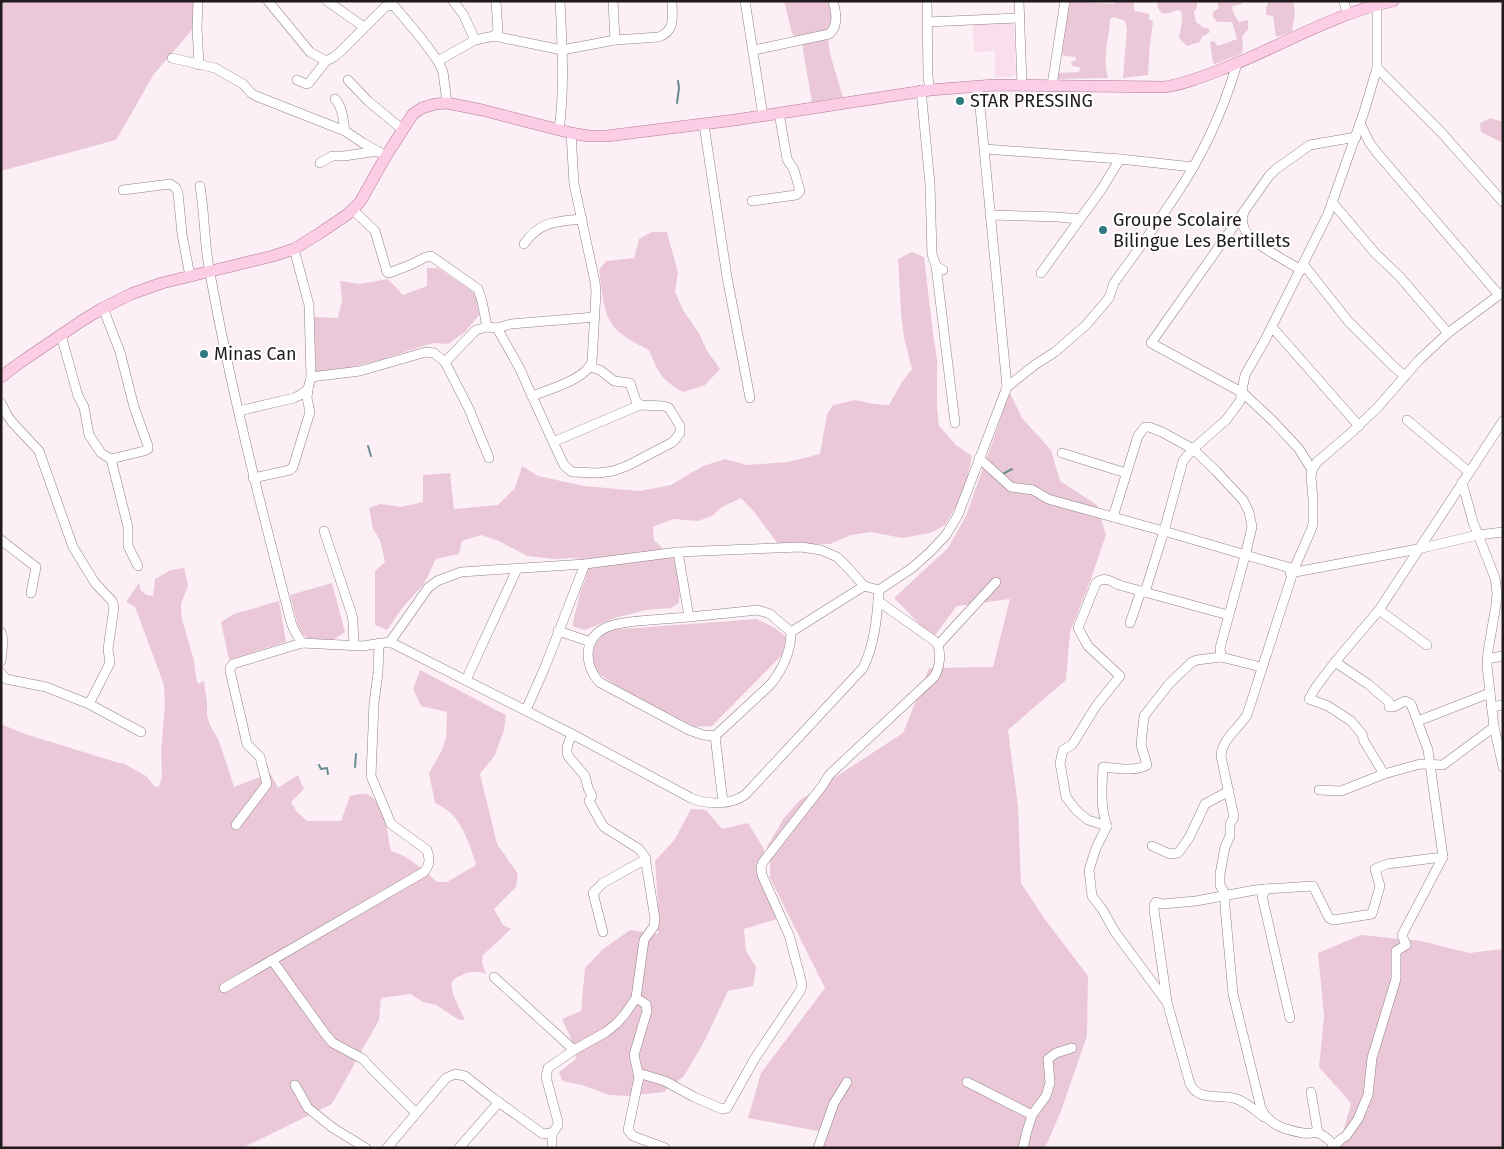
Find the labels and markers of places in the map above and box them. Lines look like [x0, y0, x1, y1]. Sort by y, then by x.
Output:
place label: STAR PRESSING [970, 90, 1093, 112]
marker: STAR PRESSING [954, 95, 966, 107]
place label: Groupe Scolaire Bilingue Les Bertillets [1113, 209, 1290, 252]
marker: Groupe Scolaire Bilingue Les Bertillets [1097, 224, 1109, 236]
place label: Minas Can [214, 343, 297, 365]
marker: Minas Can [198, 348, 210, 360]

